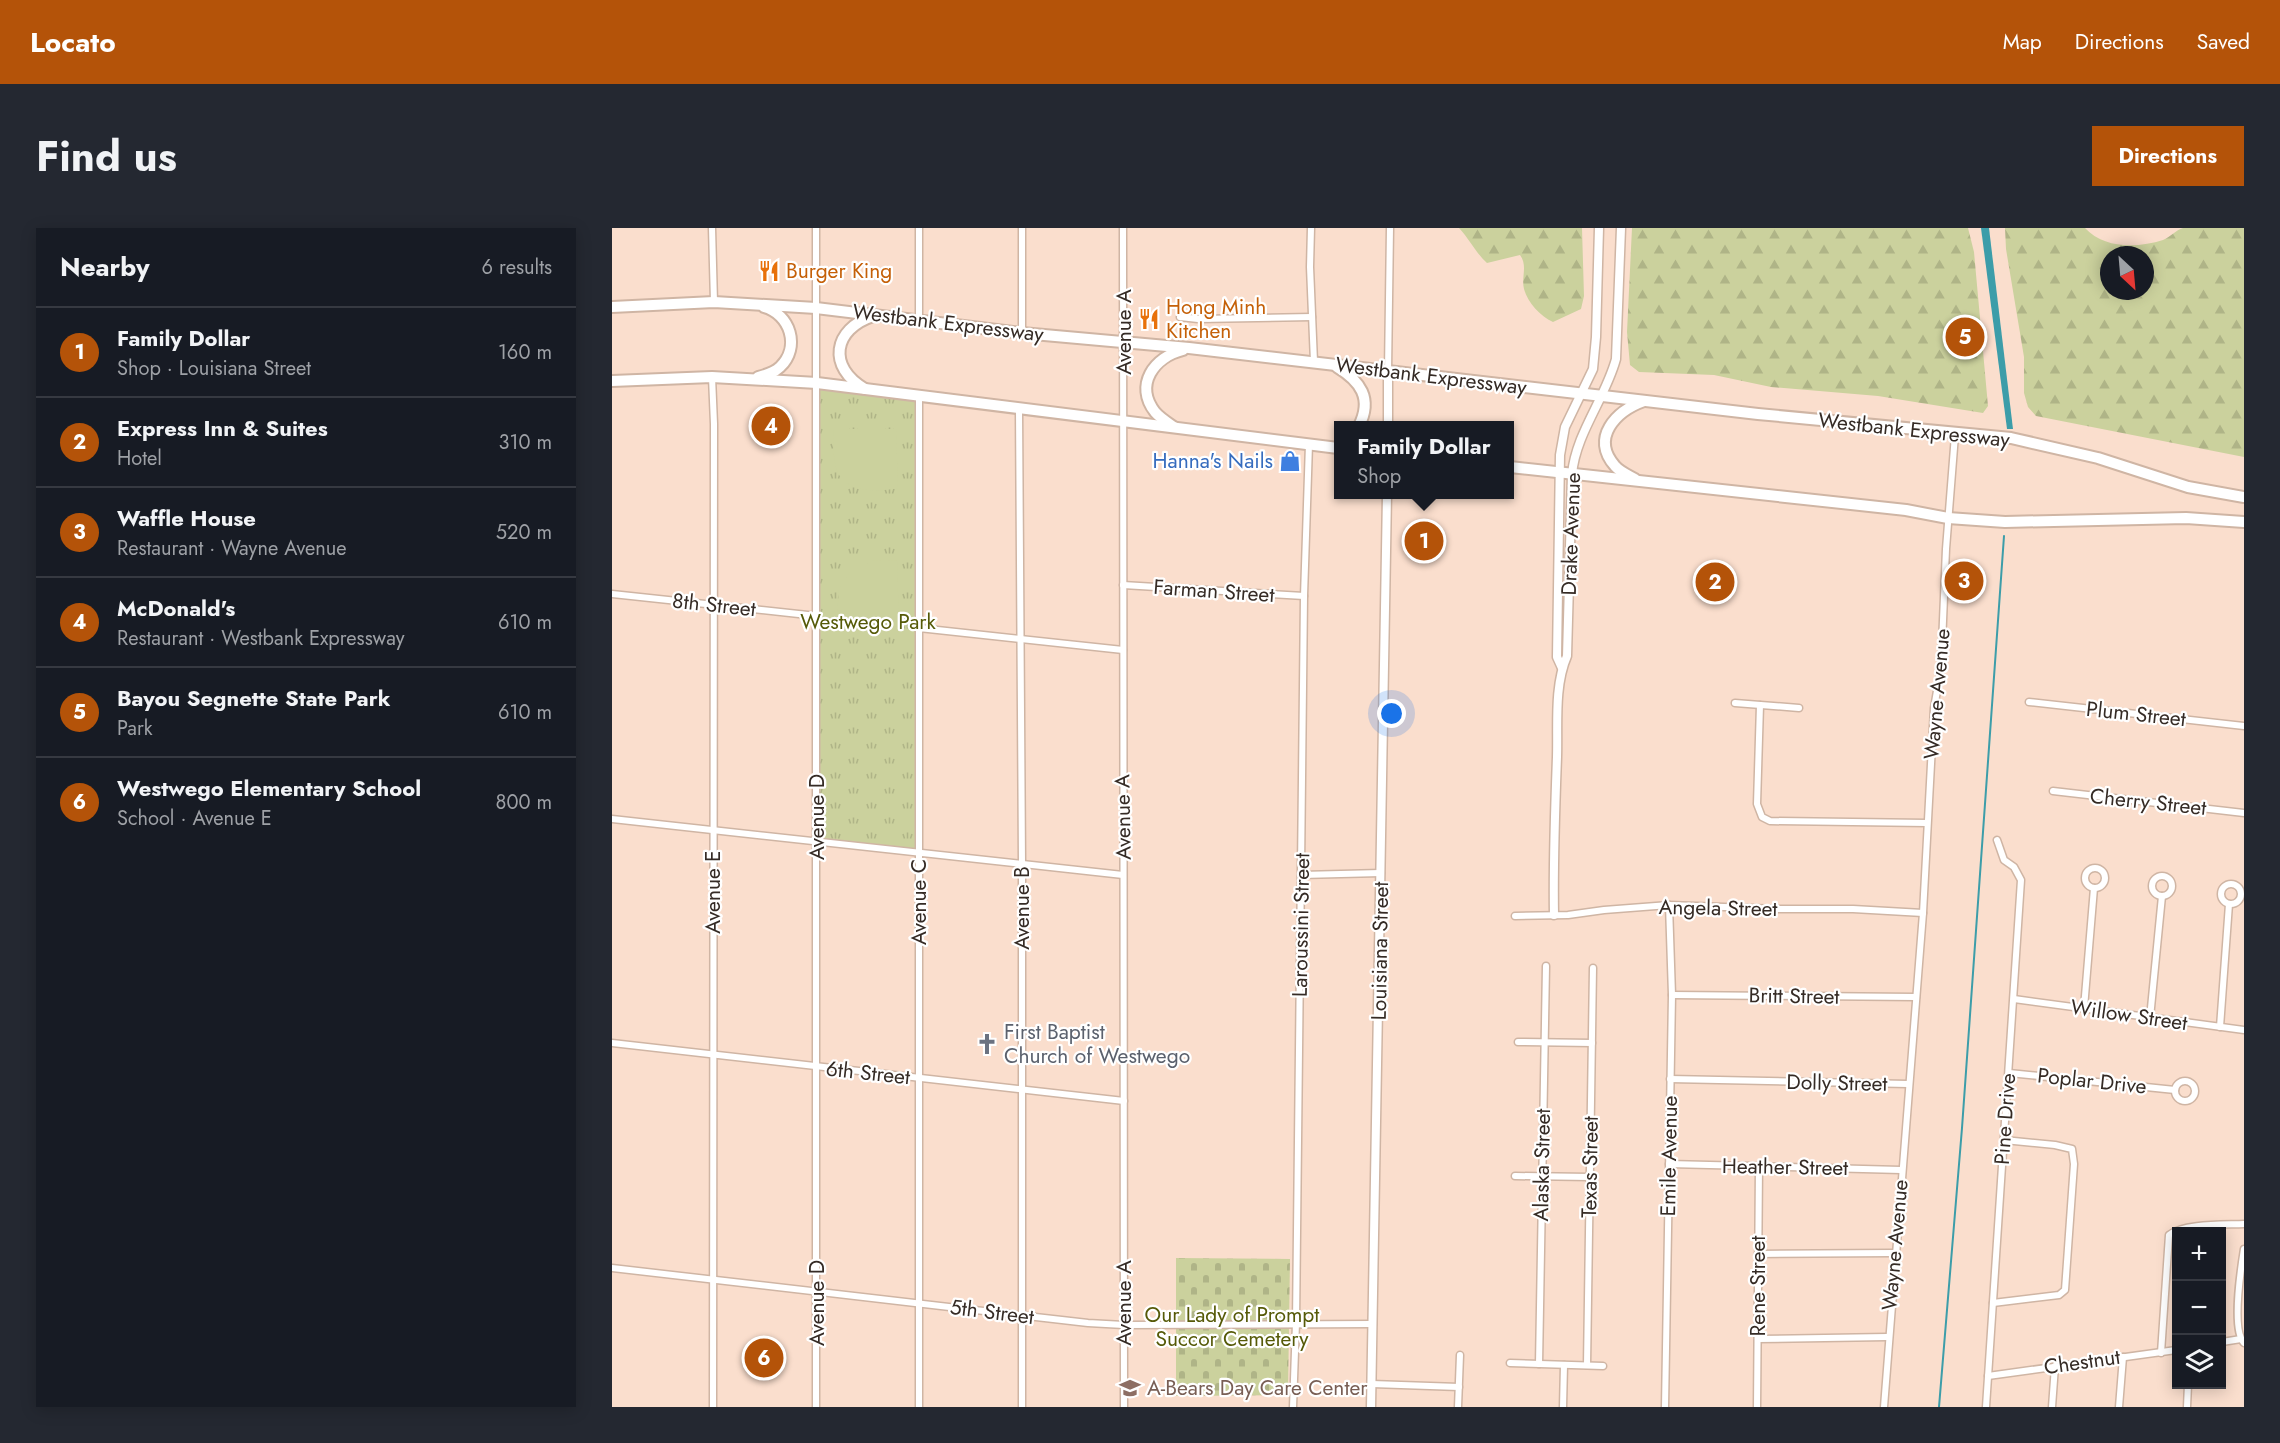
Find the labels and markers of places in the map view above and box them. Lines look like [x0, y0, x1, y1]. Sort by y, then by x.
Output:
place label: Burger King [786, 256, 892, 286]
restaurant icon: Burger King [757, 259, 781, 283]
place label: Hong Minh Kitchen [1166, 292, 1266, 346]
restaurant icon: Hong Minh Kitchen [1137, 307, 1161, 331]
pin: 5 [1946, 314, 1984, 360]
pin: 4 [752, 404, 790, 448]
place label: Hanna's Nails [1153, 446, 1273, 476]
shop icon: Hanna's Nails [1278, 449, 1302, 473]
pin: 1 [1404, 518, 1444, 564]
pin: 3 [1944, 558, 1984, 604]
pin: 2 [1696, 560, 1734, 604]
place label: First Baptist Church of Westwego [1004, 1017, 1190, 1071]
church icon: First Baptist Church of Westwego [975, 1032, 999, 1056]
pin: 6 [744, 1336, 784, 1380]
place label: A-Bears Day Care Center [1147, 1373, 1368, 1403]
school or university icon: A-Bears Day Care Center [1118, 1376, 1142, 1400]

